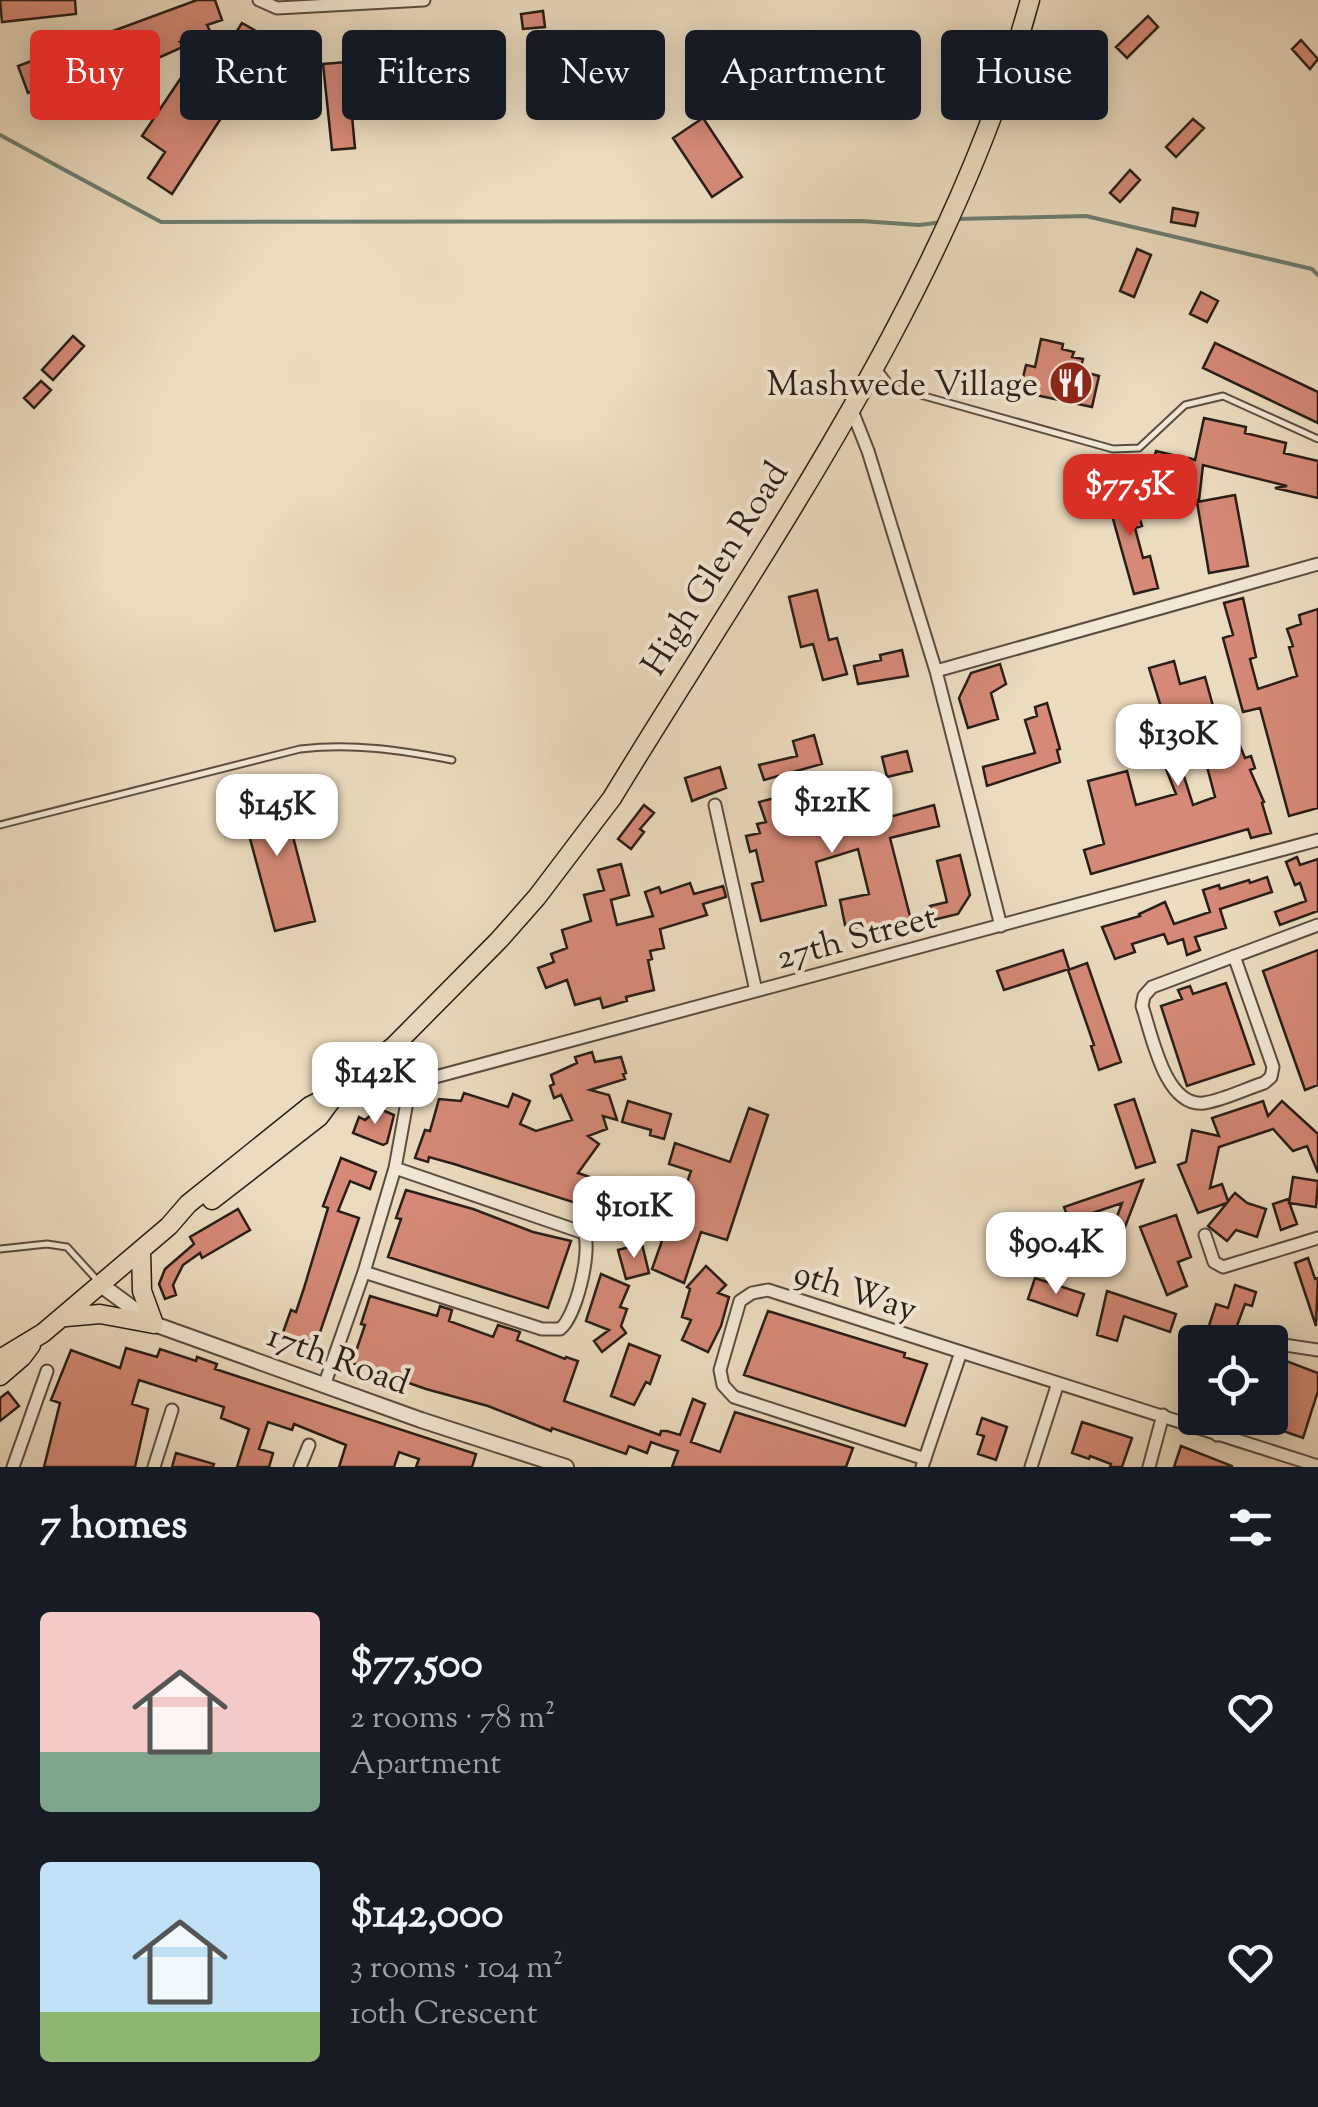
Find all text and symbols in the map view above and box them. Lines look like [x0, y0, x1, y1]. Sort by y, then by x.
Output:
chip: Buy [30, 30, 160, 120]
chip: Rent [180, 30, 322, 120]
chip: Filters [342, 30, 506, 120]
chip: New [526, 30, 665, 120]
chip: Apartment [685, 30, 921, 120]
chip: House [941, 30, 1108, 120]
restaurant icon: Mashwede Village [1048, 360, 1094, 406]
place label: Mashwede Village [767, 361, 1038, 412]
street label: High Glen Road [631, 453, 803, 687]
pin: $77.5K [1049, 454, 1211, 539]
text: $77.5K [1085, 463, 1175, 509]
pin: $130K [1108, 704, 1248, 789]
text: $130K [1138, 713, 1218, 759]
pin: $121K [762, 771, 902, 856]
pin: $145K [207, 774, 347, 859]
text: $121K [794, 780, 870, 826]
text: $145K [238, 783, 316, 829]
street label: 27th Street [771, 893, 943, 985]
pin: $142K [305, 1042, 445, 1127]
text: $142K [334, 1051, 416, 1097]
pin: $101K [564, 1176, 704, 1261]
text: $101K [595, 1185, 673, 1231]
pin: $90.4K [975, 1212, 1137, 1297]
text: $90.4K [1008, 1221, 1104, 1267]
street label: 9th Way [787, 1250, 923, 1337]
street label: 17th Road [260, 1312, 416, 1411]
map controls [1178, 1325, 1288, 1435]
button: locate [1178, 1325, 1288, 1435]
text: 7 homes [40, 1497, 188, 1557]
icon: filters [1223, 1500, 1278, 1555]
text: $77,500 [350, 1636, 483, 1696]
icon: home [120, 1652, 240, 1772]
icon: heart [1223, 1685, 1278, 1740]
text: 2 rooms · 78 m² [350, 1696, 556, 1742]
text: Apartment [350, 1742, 501, 1788]
text: $142,000 [350, 1886, 503, 1946]
icon: home [120, 1902, 240, 2022]
icon: heart [1223, 1935, 1278, 1990]
text: 3 rooms · 104 m² [350, 1946, 564, 1992]
text: 10th Crescent [350, 1992, 538, 2038]

